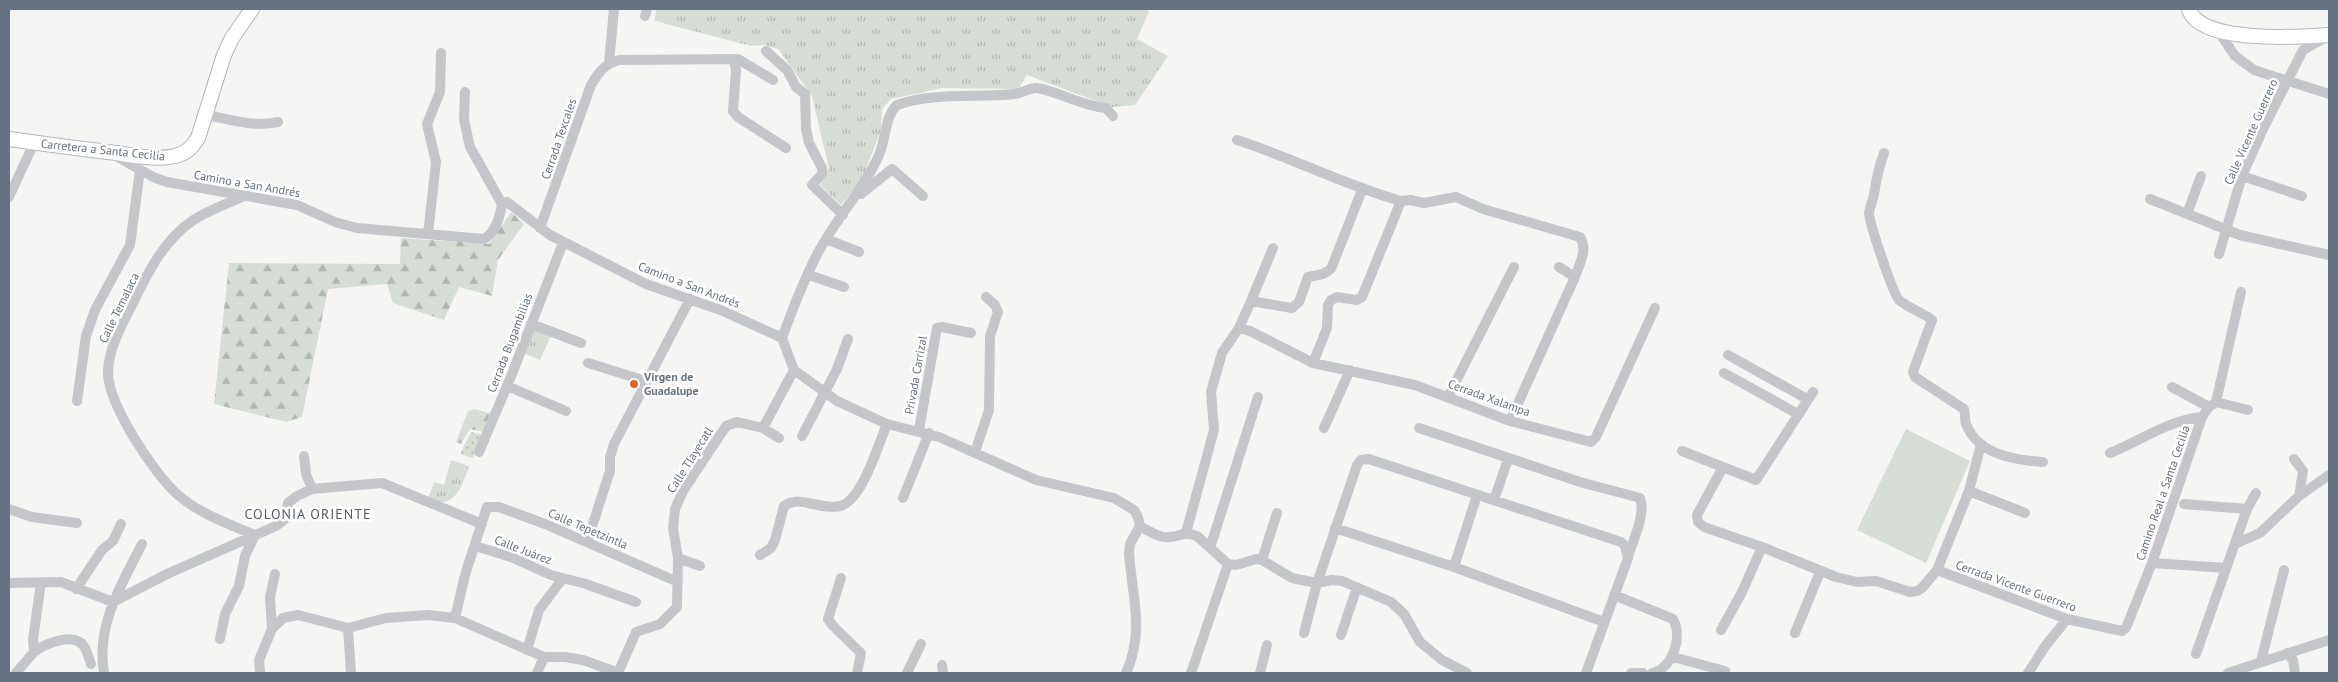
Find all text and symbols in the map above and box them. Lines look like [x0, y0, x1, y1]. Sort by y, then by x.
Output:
street label: Calle Vicente Guerrero [2220, 77, 2281, 187]
street label: Cerrada Texcales [538, 96, 579, 181]
street label: Carretera a Santa Cecilia [40, 136, 166, 164]
street label: Camino a San Andrés [193, 167, 302, 200]
street label: Camino a San Andrés [636, 258, 742, 311]
street label: Calle Temalaca [95, 270, 142, 345]
street label: Cerrada Bugambilias [484, 291, 535, 395]
street label: Privada Carrizal [901, 334, 930, 415]
place label: Virgen de Guadalupe [643, 369, 699, 398]
street label: Cerrada Xalampa [1446, 376, 1532, 419]
marker: Virgen de Guadalupe [628, 378, 640, 390]
street label: Camino Real a Santa Cecilia [2132, 423, 2193, 562]
street label: Calle Tlayecatl [663, 424, 716, 496]
district label: COLONIA ORIENTE [244, 505, 372, 523]
street label: Calle Tepetzintla [546, 505, 630, 552]
street label: Calle Juárez [492, 532, 554, 567]
street label: Cerrada Vicente Guerrero [1954, 557, 2079, 614]

